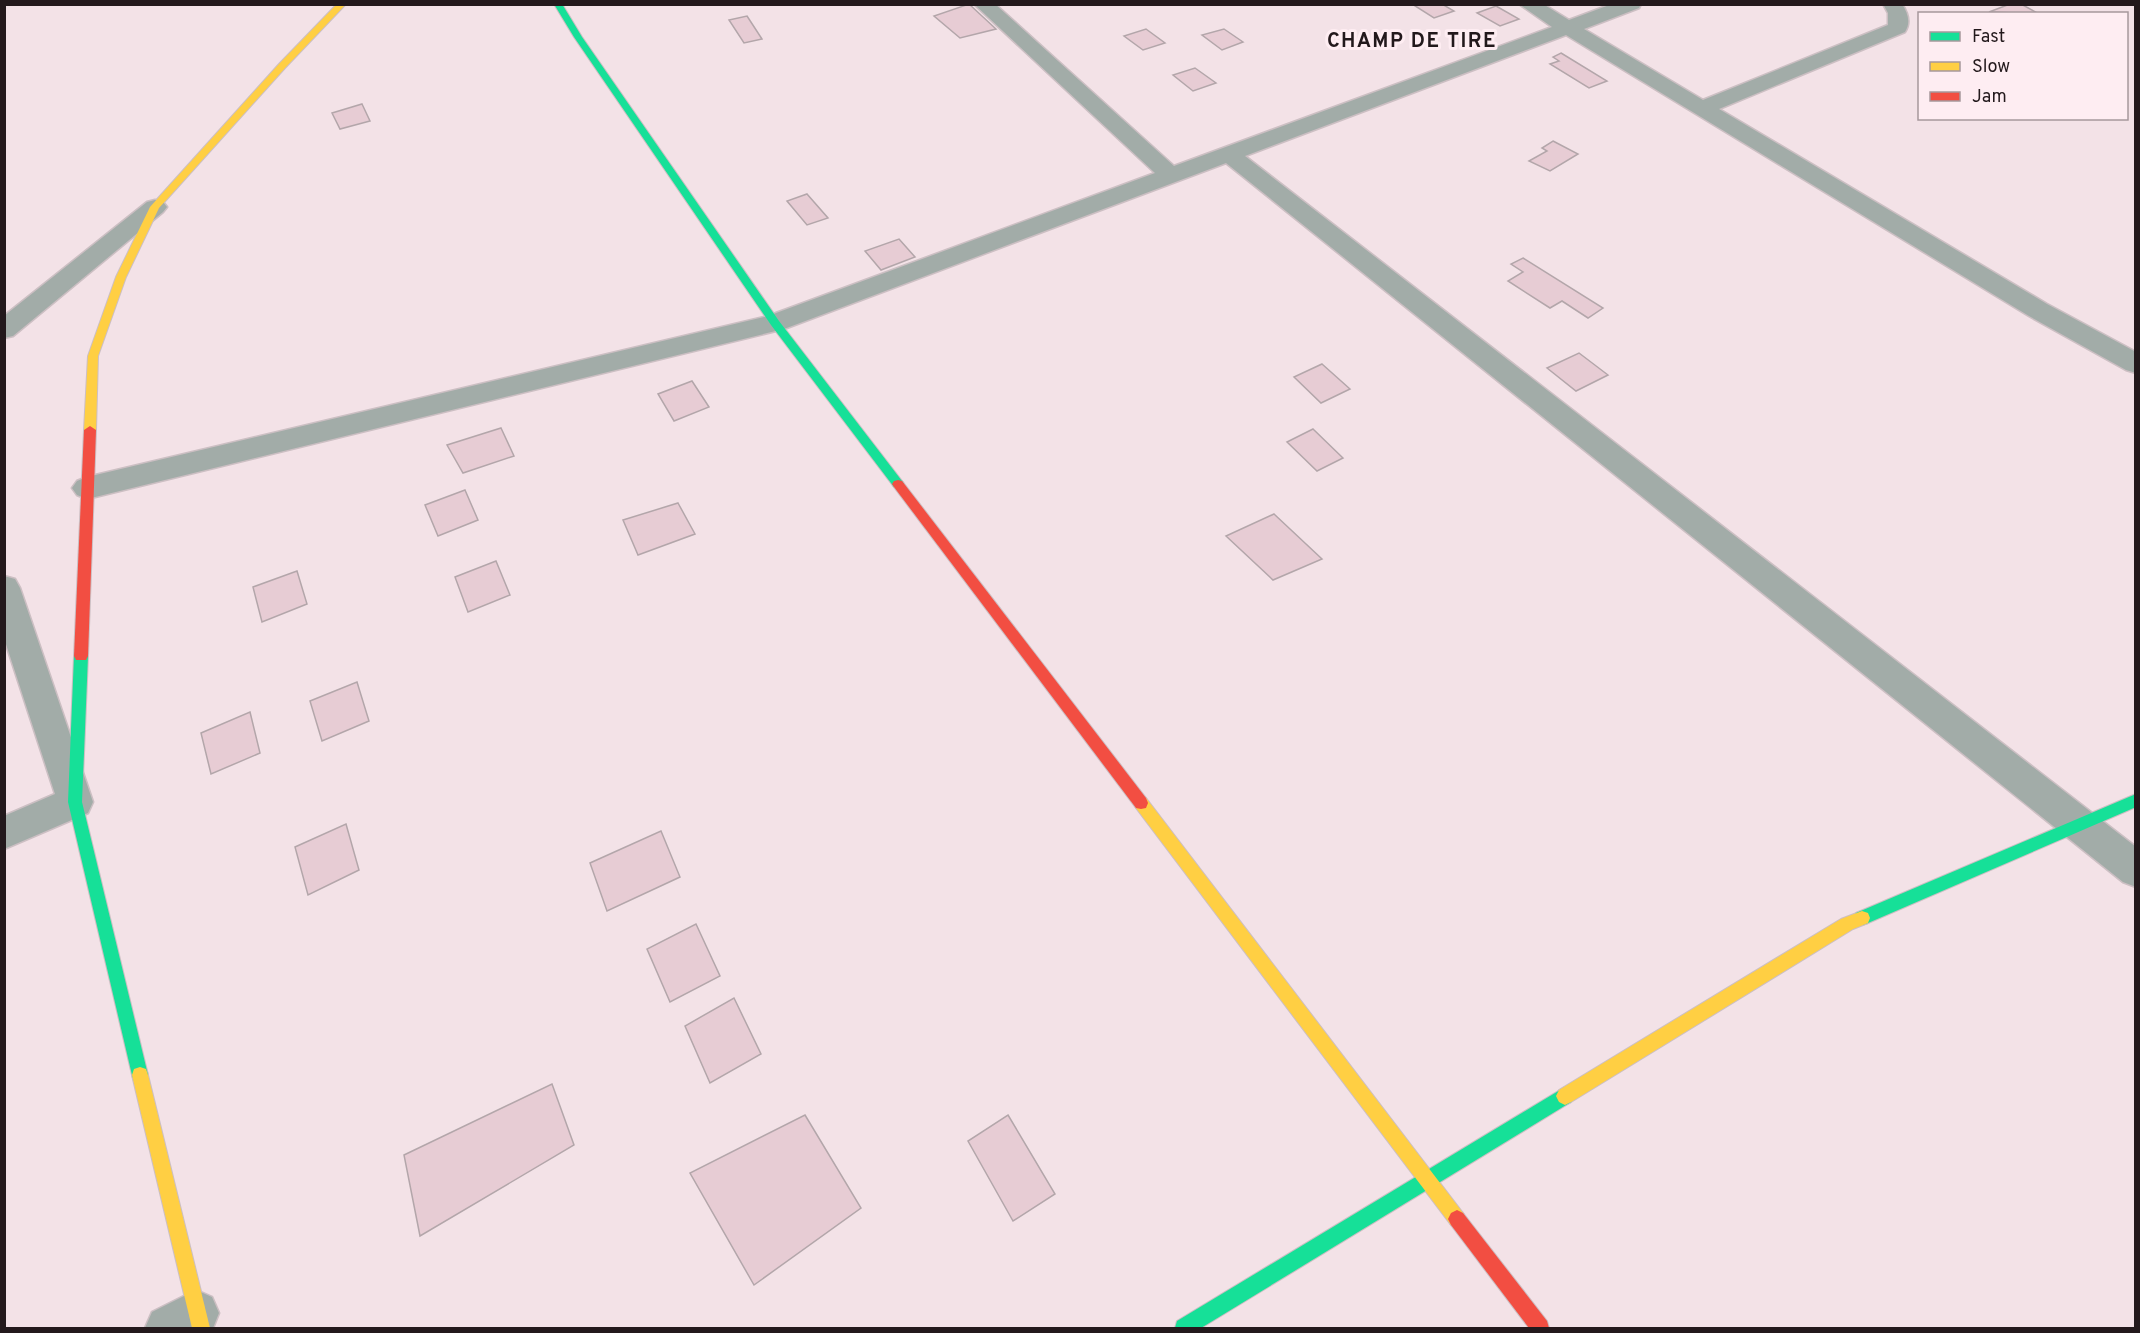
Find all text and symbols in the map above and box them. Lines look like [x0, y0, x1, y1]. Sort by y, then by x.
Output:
legend [1918, 12, 2128, 120]
text: Fast [1972, 26, 2005, 49]
district label: CHAMP DE TIRE [1327, 29, 1497, 55]
text: Slow [1972, 56, 2010, 79]
text: Jam [1972, 86, 2007, 109]

